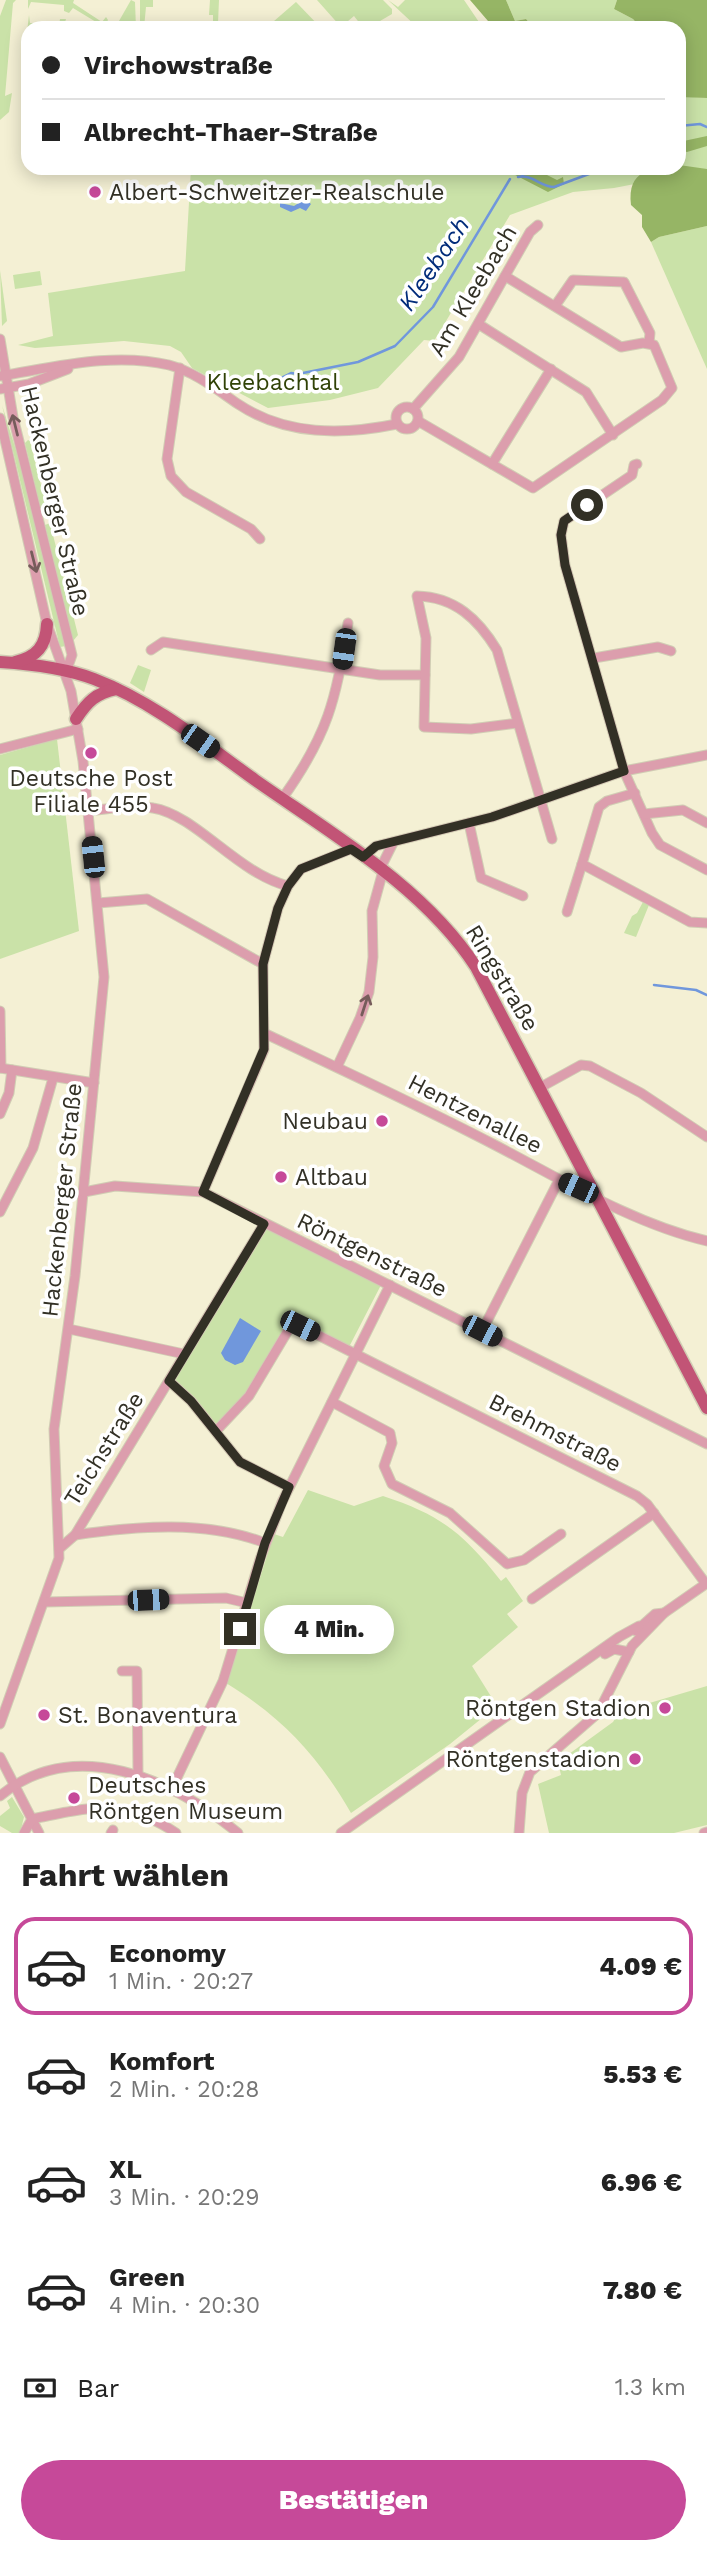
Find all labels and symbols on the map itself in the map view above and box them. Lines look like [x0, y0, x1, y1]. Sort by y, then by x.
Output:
place label: Albert-Schweitzer-Realschule [109, 179, 444, 206]
marker: Albert-Schweitzer-Realschule [87, 184, 103, 200]
water label: Kleebach [393, 212, 475, 316]
street label: Am Kleebach [423, 221, 523, 361]
park label: Kleebachtal [207, 369, 339, 396]
street label: Hackenberger Straße [15, 383, 95, 619]
one-way arrow [8, 415, 21, 437]
route start [571, 489, 603, 521]
one-way arrow [28, 550, 41, 573]
car [331, 627, 358, 671]
car [177, 720, 224, 762]
marker: Deutsche Post Filiale 455 [83, 745, 99, 761]
place label: Deutsche Post Filiale 455 [9, 765, 173, 818]
car [81, 835, 106, 879]
street label: Ringstraße [460, 920, 544, 1036]
one-way arrow [359, 994, 372, 1016]
street label: Hentzenallee [403, 1069, 547, 1159]
street label: Hackenberger Straße [36, 1082, 88, 1318]
place label: Neubau [282, 1108, 368, 1135]
marker: Neubau [374, 1113, 390, 1129]
place label: Altbau [295, 1164, 368, 1191]
marker: Altbau [273, 1169, 289, 1185]
car [555, 1170, 602, 1206]
street label: Röntgenstraße [293, 1207, 451, 1303]
car [277, 1307, 324, 1345]
car [459, 1312, 506, 1350]
street label: Teichstraße [58, 1387, 150, 1511]
street label: Brehmstraße [484, 1388, 626, 1478]
car [127, 1589, 170, 1611]
callout: 4 Min. [264, 1604, 394, 1654]
route end [224, 1613, 256, 1645]
place label: Röntgen Stadion [465, 1695, 651, 1722]
marker: Röntgen Stadion [657, 1700, 673, 1716]
place label: St. Bonaventura [58, 1702, 237, 1729]
marker: St. Bonaventura [36, 1707, 52, 1723]
place label: Röntgenstadion [445, 1746, 621, 1773]
marker: Röntgenstadion [627, 1751, 643, 1767]
place label: Deutsches Röntgen Museum [88, 1772, 283, 1825]
marker: Deutsches Röntgen Museum [66, 1790, 82, 1806]

